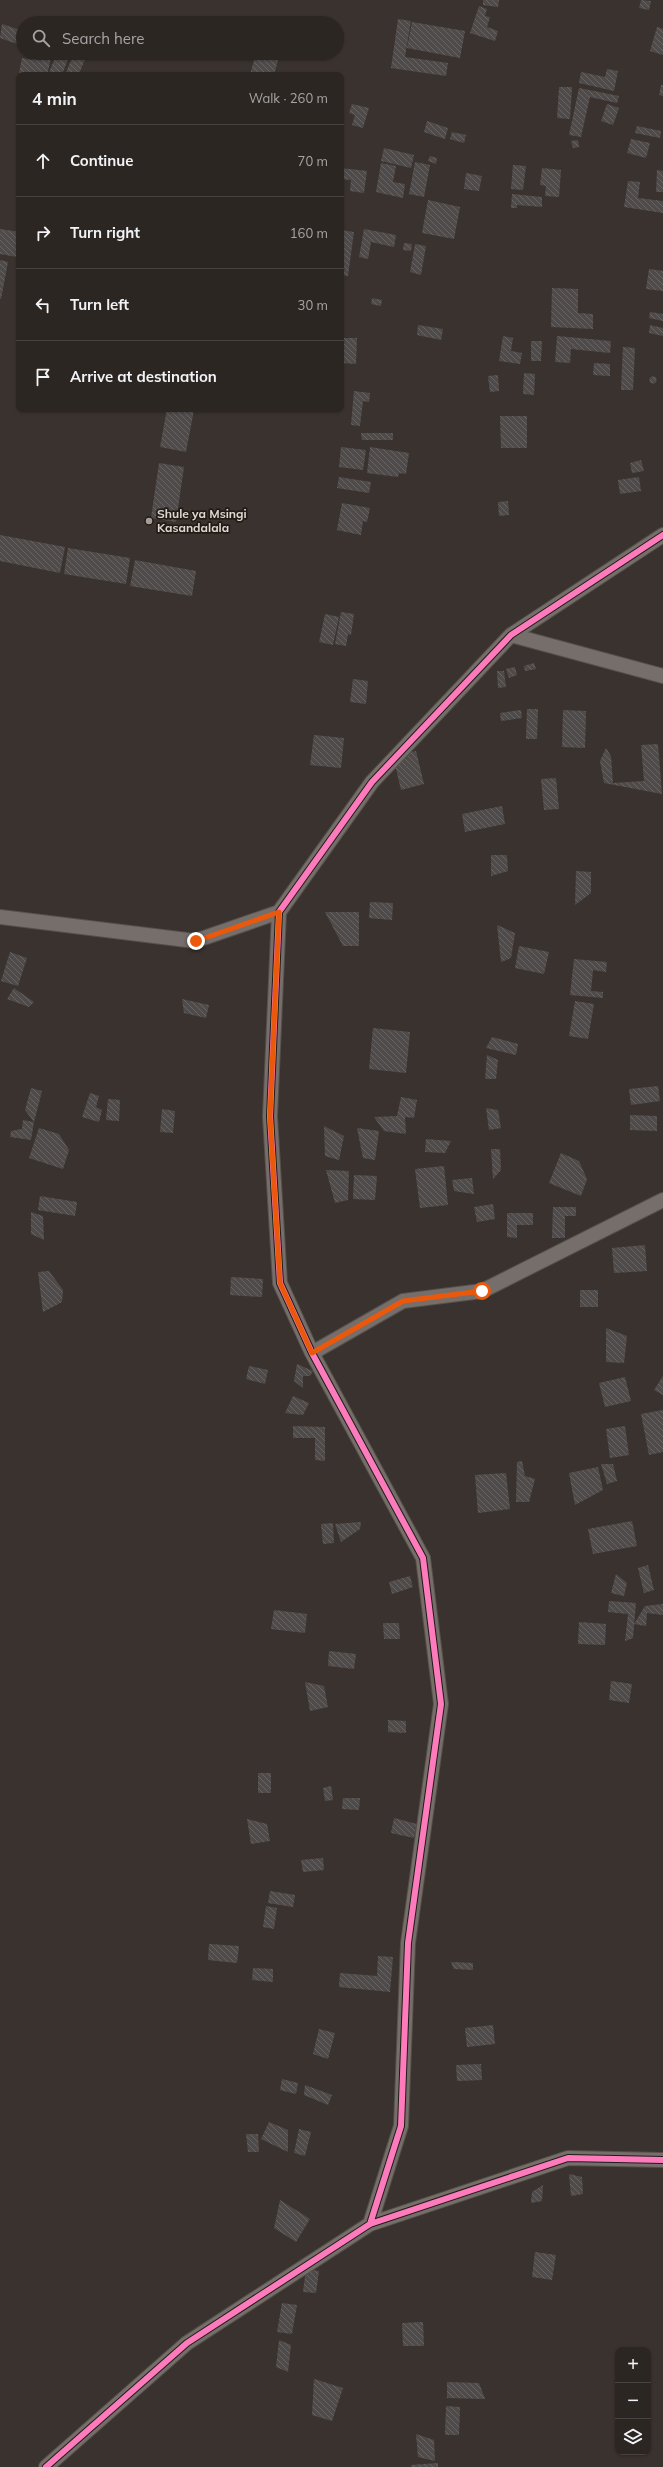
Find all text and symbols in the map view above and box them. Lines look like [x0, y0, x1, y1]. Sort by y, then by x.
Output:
search box [16, 16, 344, 60]
icon: search [30, 27, 52, 49]
text: Search here [62, 29, 144, 48]
text: 4 min [32, 88, 77, 109]
text: Walk · 260 m [249, 90, 328, 106]
icon: ahead [32, 150, 54, 172]
text: Continue [70, 151, 133, 170]
text: 70 m [298, 153, 328, 169]
icon: right [32, 222, 54, 244]
text: Turn right [70, 223, 140, 242]
text: 160 m [290, 225, 328, 241]
icon: left [32, 294, 54, 316]
text: Turn left [70, 295, 129, 314]
text: 30 m [298, 297, 328, 313]
icon: arrive [32, 366, 54, 388]
text: Arrive at destination [70, 367, 217, 386]
place label: Shule ya Msingi Kasandalala [157, 506, 247, 535]
marker: Shule ya Msingi Kasandalala [144, 516, 154, 526]
route end [187, 932, 205, 950]
route start [473, 1282, 491, 1300]
map controls [615, 2347, 651, 2455]
button: + [615, 2347, 651, 2383]
button: − [615, 2383, 651, 2419]
button: layers [615, 2419, 651, 2455]

